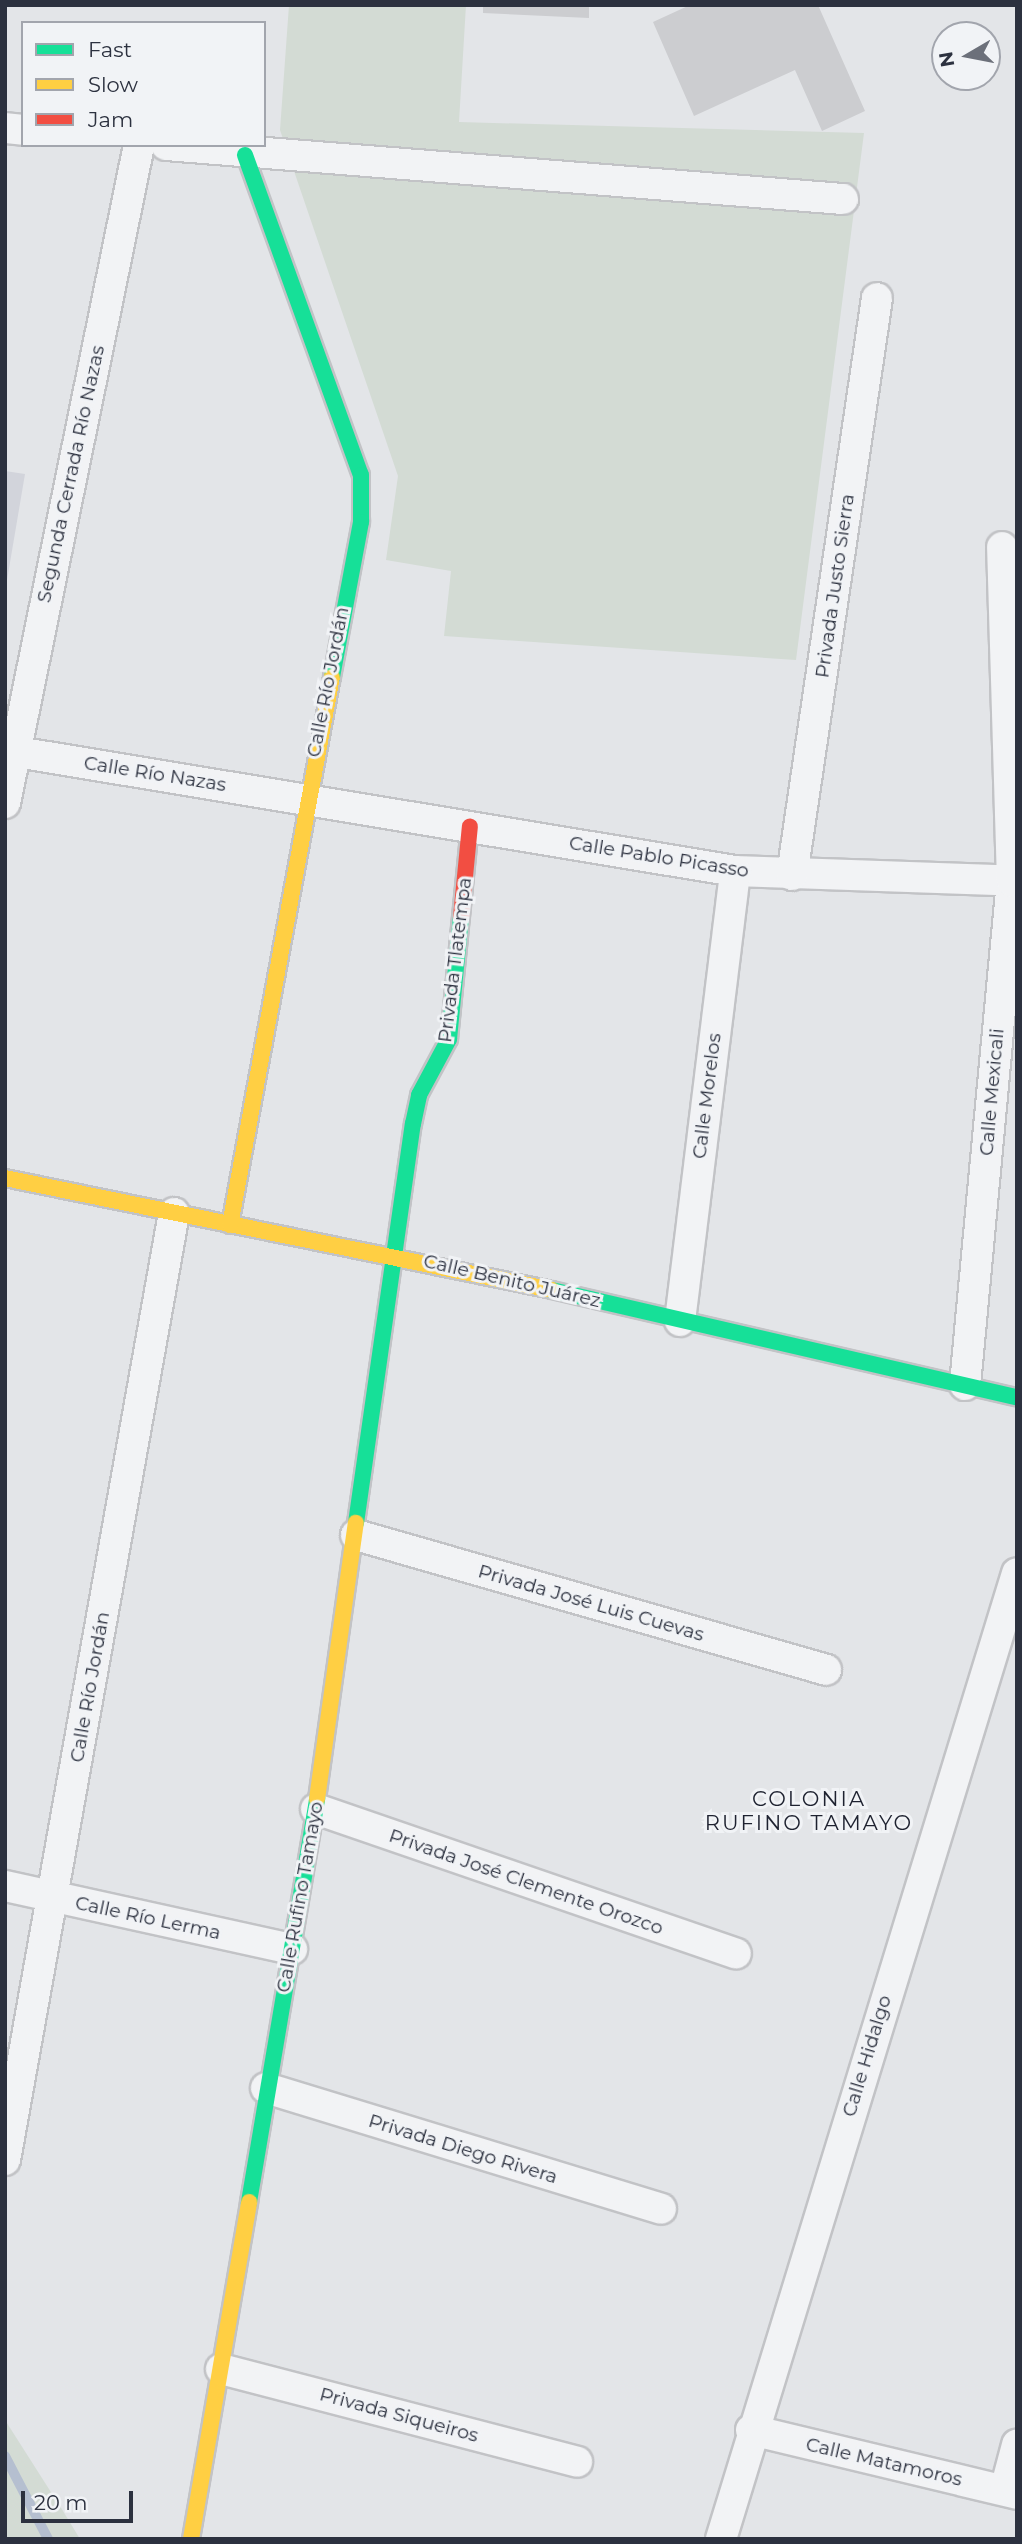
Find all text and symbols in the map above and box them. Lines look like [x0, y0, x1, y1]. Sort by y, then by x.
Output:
legend [21, 21, 266, 147]
north arrow [931, 21, 1001, 91]
text: Fast [88, 37, 132, 62]
text: N [934, 50, 959, 69]
text: Slow [88, 72, 138, 97]
text: Jam [88, 107, 133, 132]
street label: Segunda Cerrada Río Nazas [33, 343, 109, 605]
street label: Privada Justo Sierra [811, 493, 859, 679]
street label: Calle Río Jordán [302, 605, 354, 759]
street label: Calle Río Nazas [82, 751, 228, 797]
street label: Calle Pablo Picasso [567, 832, 751, 882]
street label: Privada Tlatempa [434, 876, 476, 1044]
street label: Calle Mexicali [975, 1027, 1009, 1157]
street label: Calle Morelos [688, 1032, 726, 1160]
street label: Calle Benito Juárez [421, 1250, 603, 1312]
street label: Privada José Luis Cuevas [475, 1560, 707, 1646]
street label: Calle Río Jordán [66, 1610, 114, 1764]
district label: COLONIA RUFINO TAMAYO [706, 1786, 912, 1836]
street label: Calle Rufino Tamayo [272, 1800, 328, 1994]
street label: Privada José Clemente Orozco [386, 1824, 666, 1940]
street label: Calle Río Lerma [73, 1891, 223, 1945]
street label: Calle Hidalgo [838, 1992, 896, 2120]
street label: Privada Diego Rivera [366, 2109, 560, 2189]
street label: Privada Siqueiros [317, 2383, 481, 2447]
street label: Calle Matamoros [804, 2433, 964, 2491]
scale bar [24, 2478, 136, 2522]
text: 20 m [34, 2490, 88, 2515]

